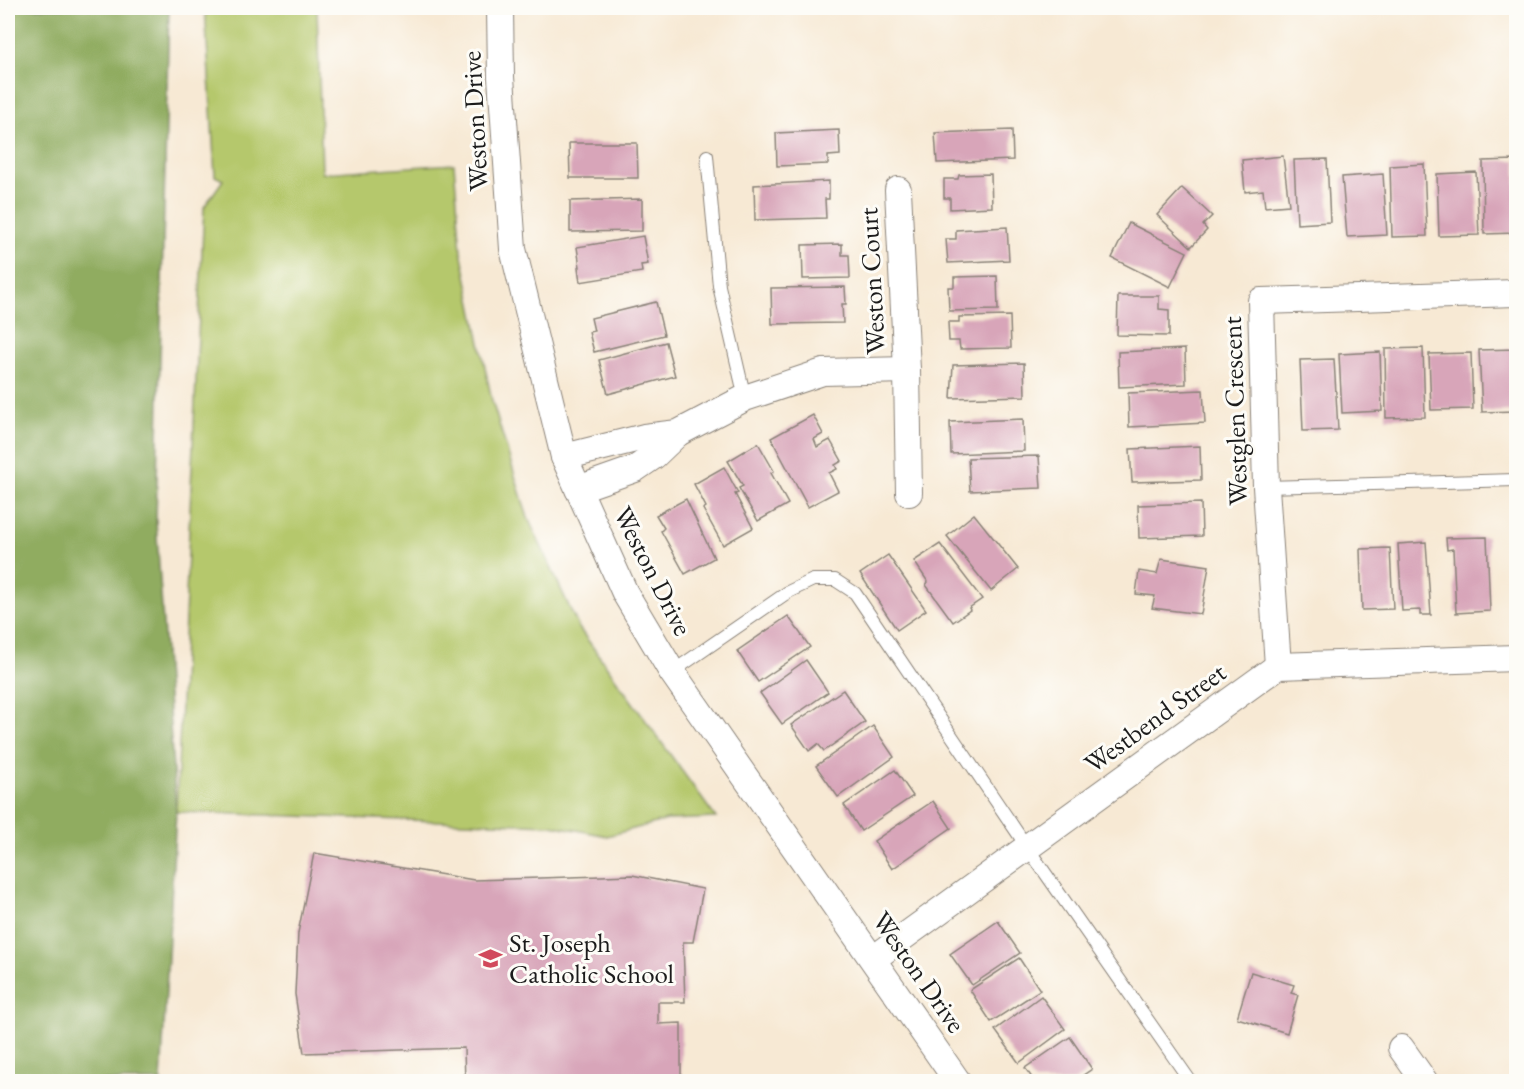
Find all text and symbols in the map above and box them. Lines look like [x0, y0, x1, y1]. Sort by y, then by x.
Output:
street label: Weston Drive [453, 50, 496, 192]
street label: Weston Court [850, 206, 893, 355]
street label: Westglen Crescent [1214, 315, 1255, 506]
street label: Weston Drive [606, 500, 701, 641]
street label: Westbend Street [1077, 654, 1233, 781]
street label: Weston Drive [865, 904, 974, 1039]
place label: St. Joseph Catholic School [509, 925, 674, 991]
school or university icon: St. Joseph Catholic School [478, 946, 504, 972]

